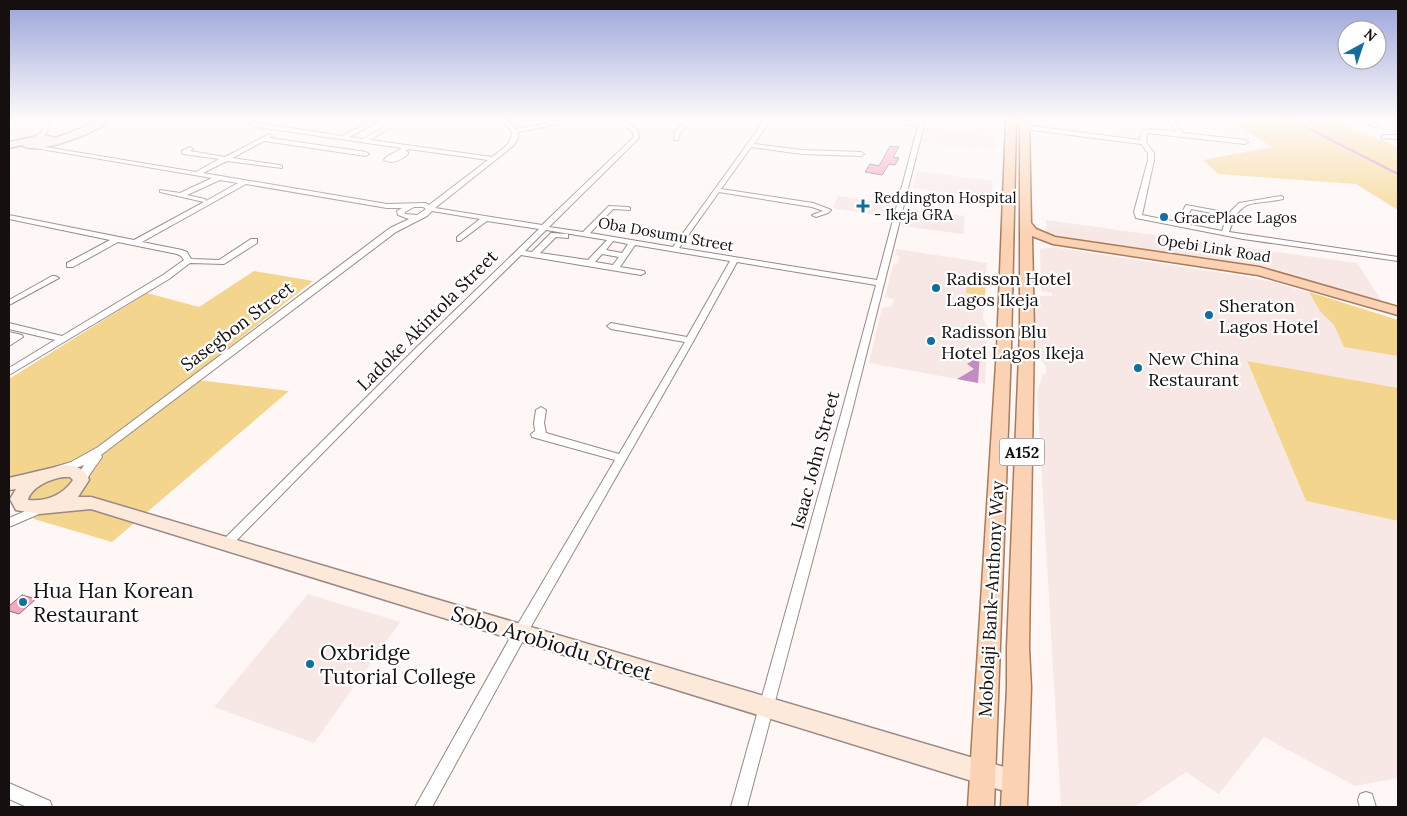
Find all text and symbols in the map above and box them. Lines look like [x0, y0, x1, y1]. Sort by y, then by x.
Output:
north arrow [1337, 20, 1387, 70]
text: N [1360, 25, 1380, 46]
place label: Reddington Hospital - Ikeja GRA [874, 188, 1017, 224]
marker: Reddington Hospital - Ikeja GRA [856, 199, 870, 213]
place label: GracePlace Lagos [1174, 208, 1297, 227]
marker: GracePlace Lagos [1158, 211, 1170, 223]
street label: Oba Dosumu Street [597, 213, 735, 255]
street label: Opebi Link Road [1156, 230, 1272, 266]
street label: Ladoke Akintola Street [352, 245, 502, 395]
place label: Radisson Hotel Lagos Ikeja [946, 267, 1071, 311]
street label: Sasegbon Street [176, 276, 298, 376]
marker: Radisson Hotel Lagos Ikeja [930, 282, 942, 294]
place label: Sheraton Lagos Hotel [1219, 294, 1318, 338]
marker: Sheraton Lagos Hotel [1203, 309, 1215, 321]
place label: Radisson Blu Hotel Lagos Ikeja [941, 320, 1084, 364]
marker: Radisson Blu Hotel Lagos Ikeja [925, 335, 937, 347]
place label: New China Restaurant [1148, 347, 1239, 391]
marker: New China Restaurant [1132, 362, 1144, 374]
street label: Isaac John Street [786, 389, 844, 531]
road number: A152 [1000, 438, 1044, 466]
street label: Mobolaji Bank-Anthony Way [973, 480, 1009, 718]
place label: Hua Han Korean Restaurant [33, 577, 194, 628]
marker: Hua Han Korean Restaurant [17, 596, 29, 608]
street label: Sobo Arobiodu Street [448, 600, 657, 687]
place label: Oxbridge Tutorial College [320, 639, 476, 690]
marker: Oxbridge Tutorial College [304, 658, 316, 670]

